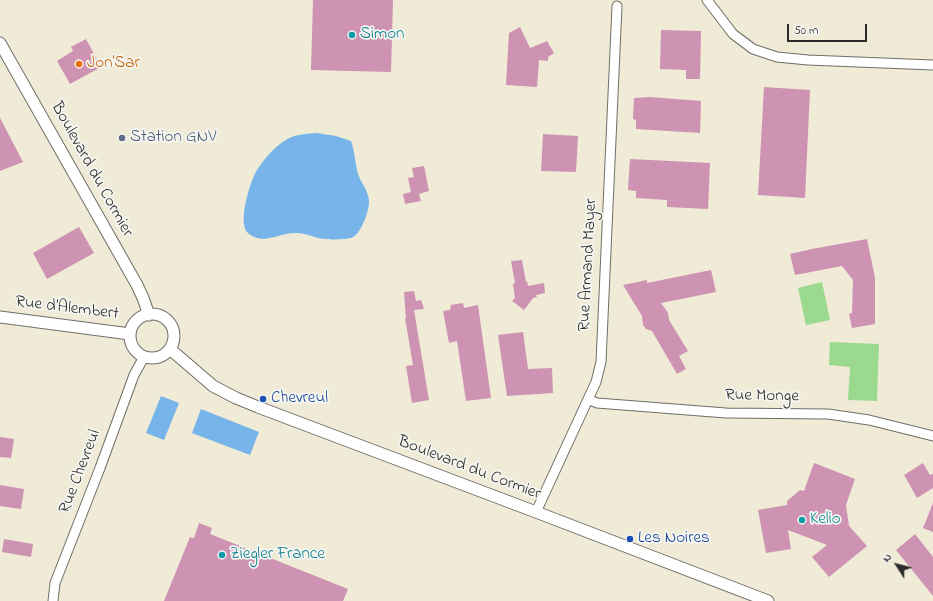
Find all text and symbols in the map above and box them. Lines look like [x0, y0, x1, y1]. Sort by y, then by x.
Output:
scale bar [789, 16, 869, 42]
text: 50 m [794, 22, 818, 40]
place label: Simon [360, 25, 404, 45]
marker: Simon [347, 30, 357, 40]
place label: Jon’Sar [87, 54, 140, 74]
marker: Jon’Sar [74, 59, 84, 69]
street label: Boulevard du Cormier [45, 99, 137, 241]
place label: Station GNV [130, 128, 216, 148]
marker: Station GNV [117, 133, 127, 143]
street label: Rue Armand Mayer [575, 198, 603, 332]
street label: Rue d’Alembert [14, 293, 120, 325]
street label: Rue Monge [725, 386, 799, 408]
place label: Chevreul [271, 389, 328, 409]
marker: Chevreul [258, 394, 268, 404]
street label: Rue Chevreul [56, 427, 106, 517]
street label: Boulevard du Cormier [395, 432, 543, 506]
place label: Kelio [810, 510, 841, 530]
marker: Kelio [797, 515, 807, 525]
place label: Les Noires [638, 529, 710, 549]
marker: Les Noires [625, 534, 635, 544]
place label: Ziegler France [230, 545, 325, 565]
north arrow [877, 545, 917, 585]
marker: Ziegler France [217, 550, 227, 560]
text: N [879, 550, 896, 566]

